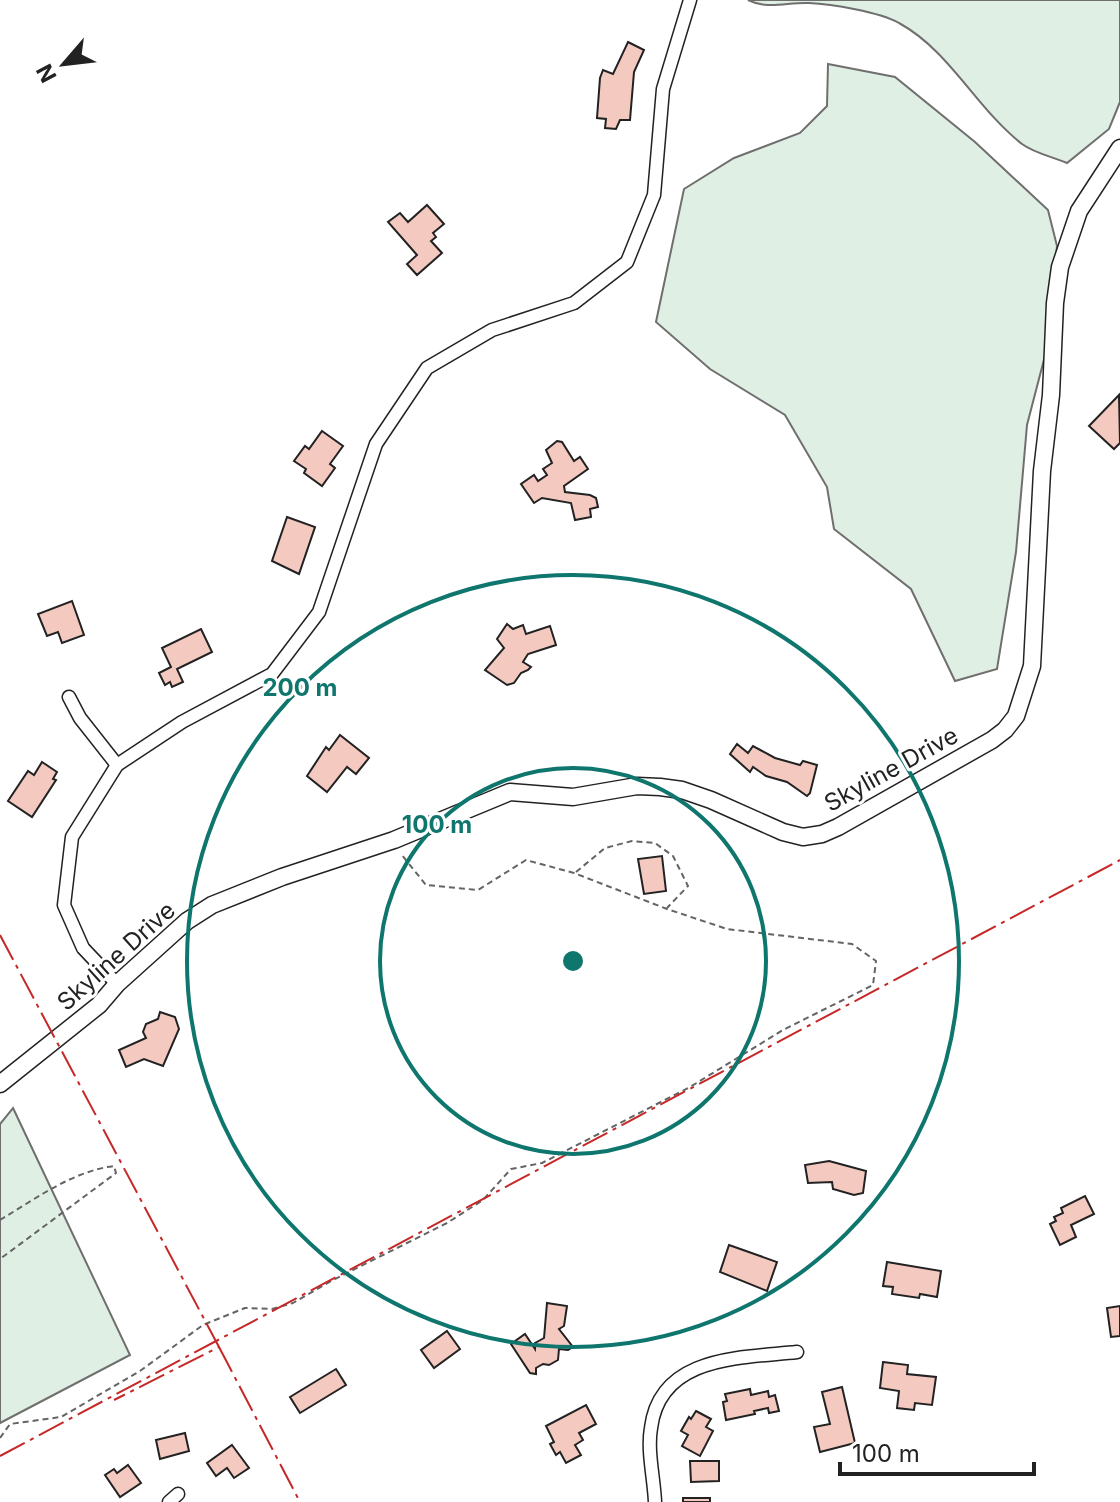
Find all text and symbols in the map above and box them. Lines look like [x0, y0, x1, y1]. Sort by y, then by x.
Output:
north arrow [24, 24, 104, 104]
text: N [31, 60, 62, 87]
text: 200 m [262, 673, 338, 702]
street label: Skyline Drive [819, 720, 963, 818]
text: 100 m [402, 810, 472, 839]
street label: Skyline Drive [51, 896, 181, 1016]
centre of rings [559, 947, 587, 975]
scale bar [840, 1426, 1034, 1476]
text: 100 m [852, 1439, 920, 1468]

